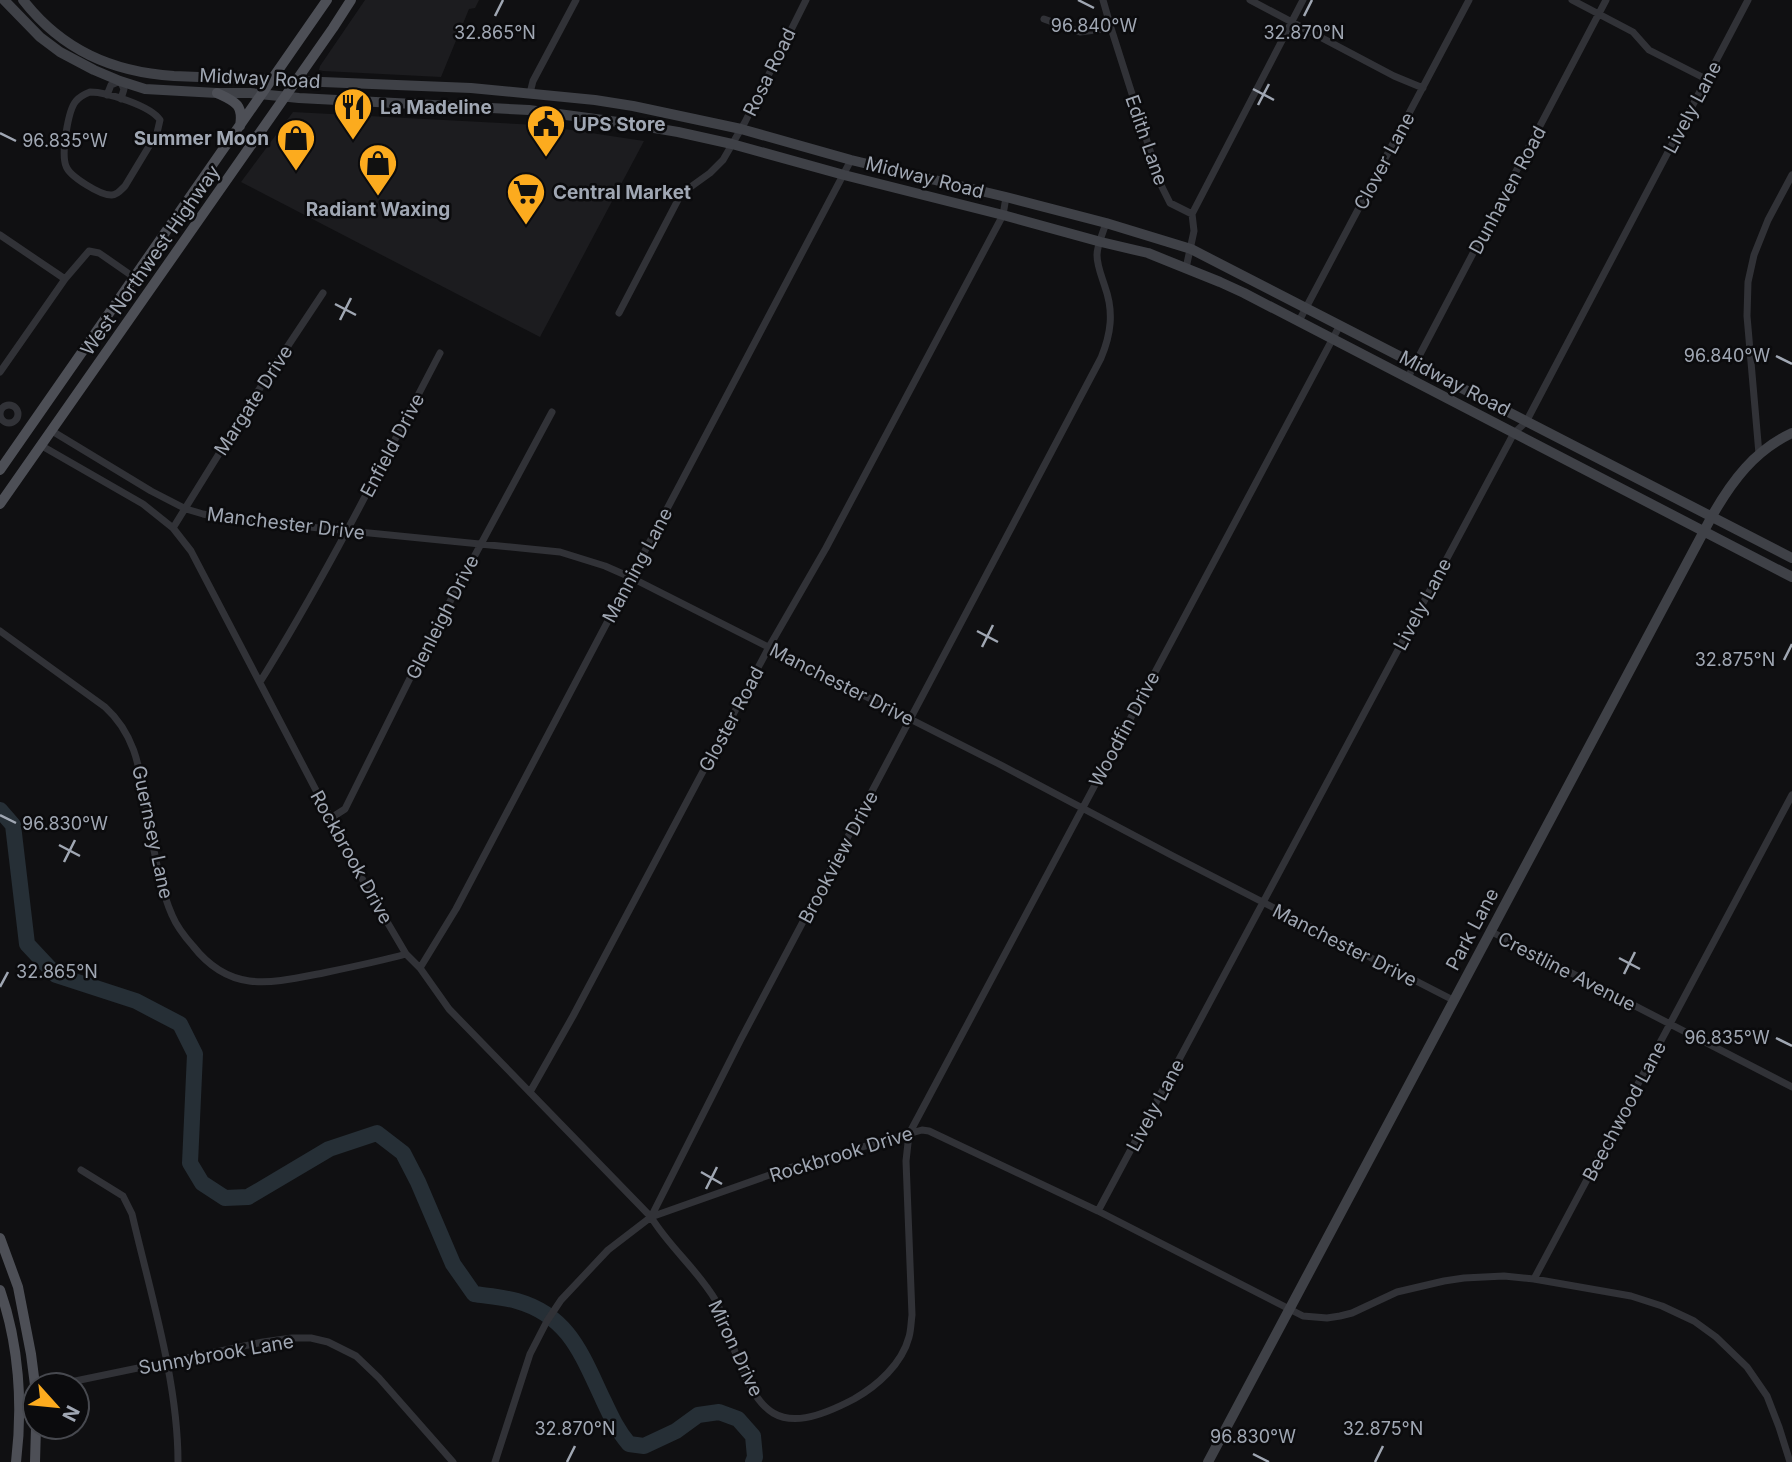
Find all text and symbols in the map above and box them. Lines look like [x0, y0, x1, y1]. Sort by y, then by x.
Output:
text: 96.840°W [1051, 15, 1138, 36]
text: 32.865°N [454, 22, 536, 43]
text: 32.870°N [1263, 22, 1345, 43]
street label: Rosa Road [738, 24, 801, 120]
street label: Lively Lane [1659, 57, 1726, 157]
street label: Midway Road [199, 64, 321, 93]
restaurant icon: La Madeline [332, 86, 374, 141]
street label: Edith Lane [1120, 92, 1173, 188]
place label: La Madeline [380, 96, 492, 119]
public building icon: UPS Store [525, 103, 567, 158]
street label: Clover Lane [1349, 109, 1420, 214]
place label: UPS Store [573, 113, 666, 136]
shop icon: Summer Moon [275, 117, 317, 172]
street label: Dunhaven Road [1464, 122, 1551, 258]
place label: Summer Moon [134, 127, 269, 150]
text: 96.835°W [22, 130, 108, 151]
shop icon: Radiant Waxing [357, 142, 399, 197]
street label: Midway Road [863, 152, 986, 203]
street label: West Northwest Highway [76, 160, 225, 360]
supermarket icon: Central Market [505, 171, 547, 226]
place label: Central Market [553, 181, 691, 204]
place label: Radiant Waxing [306, 198, 450, 221]
street label: Margate Drive [209, 341, 298, 460]
text: 96.840°W [1684, 345, 1771, 366]
street label: Midway Road [1396, 346, 1514, 421]
street label: Enfield Drive [356, 389, 429, 501]
street label: Manchester Drive [206, 502, 366, 545]
street label: Manning Lane [598, 504, 677, 627]
street label: Glenleigh Drive [401, 551, 484, 683]
street label: Lively Lane [1389, 554, 1456, 654]
street label: Manchester Drive [766, 638, 918, 731]
text: 32.875°N [1695, 649, 1775, 670]
street label: Gloster Road [694, 663, 769, 776]
street label: Woodfin Drive [1084, 668, 1165, 791]
street label: Guernsey Lane [127, 763, 178, 901]
street label: Rockbrook Drive [305, 787, 398, 928]
street label: Brookview Drive [794, 787, 883, 927]
text: 96.830°W [22, 813, 108, 834]
street label: Park Lane [1441, 884, 1504, 974]
street label: Manchester Drive [1269, 899, 1421, 992]
street label: Crestline Avenue [1494, 927, 1640, 1016]
text: 32.865°N [16, 961, 98, 982]
text: 96.835°W [1684, 1027, 1770, 1048]
street label: Beechwood Lane [1578, 1037, 1671, 1185]
street label: Lively Lane [1122, 1055, 1189, 1155]
street label: Rockbrook Drive [767, 1122, 916, 1187]
street label: Miron Drive [703, 1296, 768, 1400]
street label: Sunnybrook Lane [137, 1330, 295, 1379]
north arrow [21, 1371, 91, 1441]
text: N [57, 1402, 84, 1425]
text: 32.870°N [534, 1418, 616, 1439]
text: 32.875°N [1343, 1418, 1423, 1439]
text: 96.830°W [1210, 1426, 1296, 1447]

